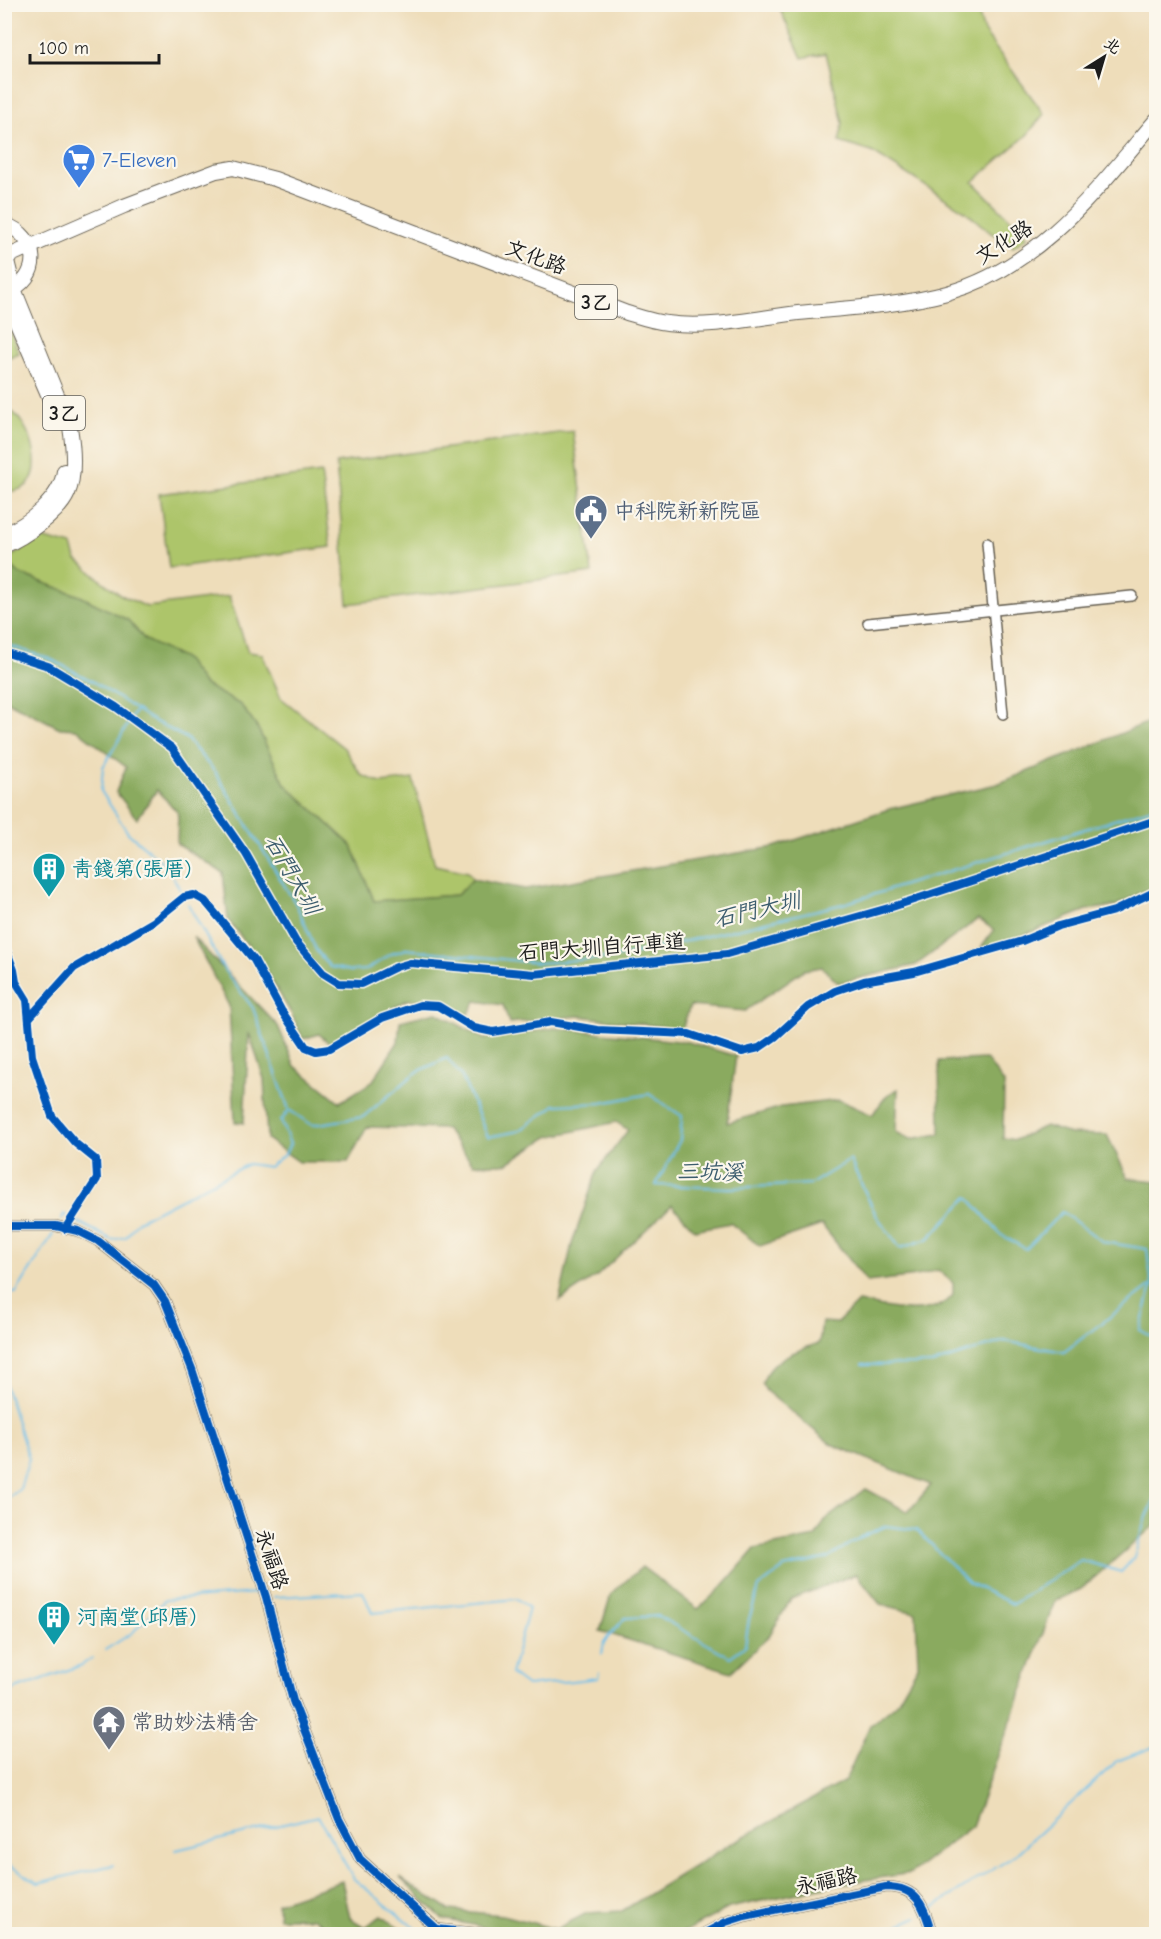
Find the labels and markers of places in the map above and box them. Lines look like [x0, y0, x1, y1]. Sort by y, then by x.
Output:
supermarket icon: 7-Eleven [61, 142, 97, 189]
place label: 7-Eleven [102, 148, 177, 172]
public building icon: 中科院新新院區 [573, 493, 609, 540]
place label: 中科院新新院區 [614, 499, 761, 523]
building icon: 青錢第(張厝) [31, 851, 67, 898]
place label: 青錢第(張厝) [72, 857, 192, 881]
building icon: 河南堂(邱厝) [36, 1599, 72, 1646]
place label: 河南堂(邱厝) [77, 1605, 197, 1629]
temple icon: 常助妙法精舍 [91, 1704, 127, 1751]
place label: 常助妙法精舍 [132, 1710, 258, 1734]

